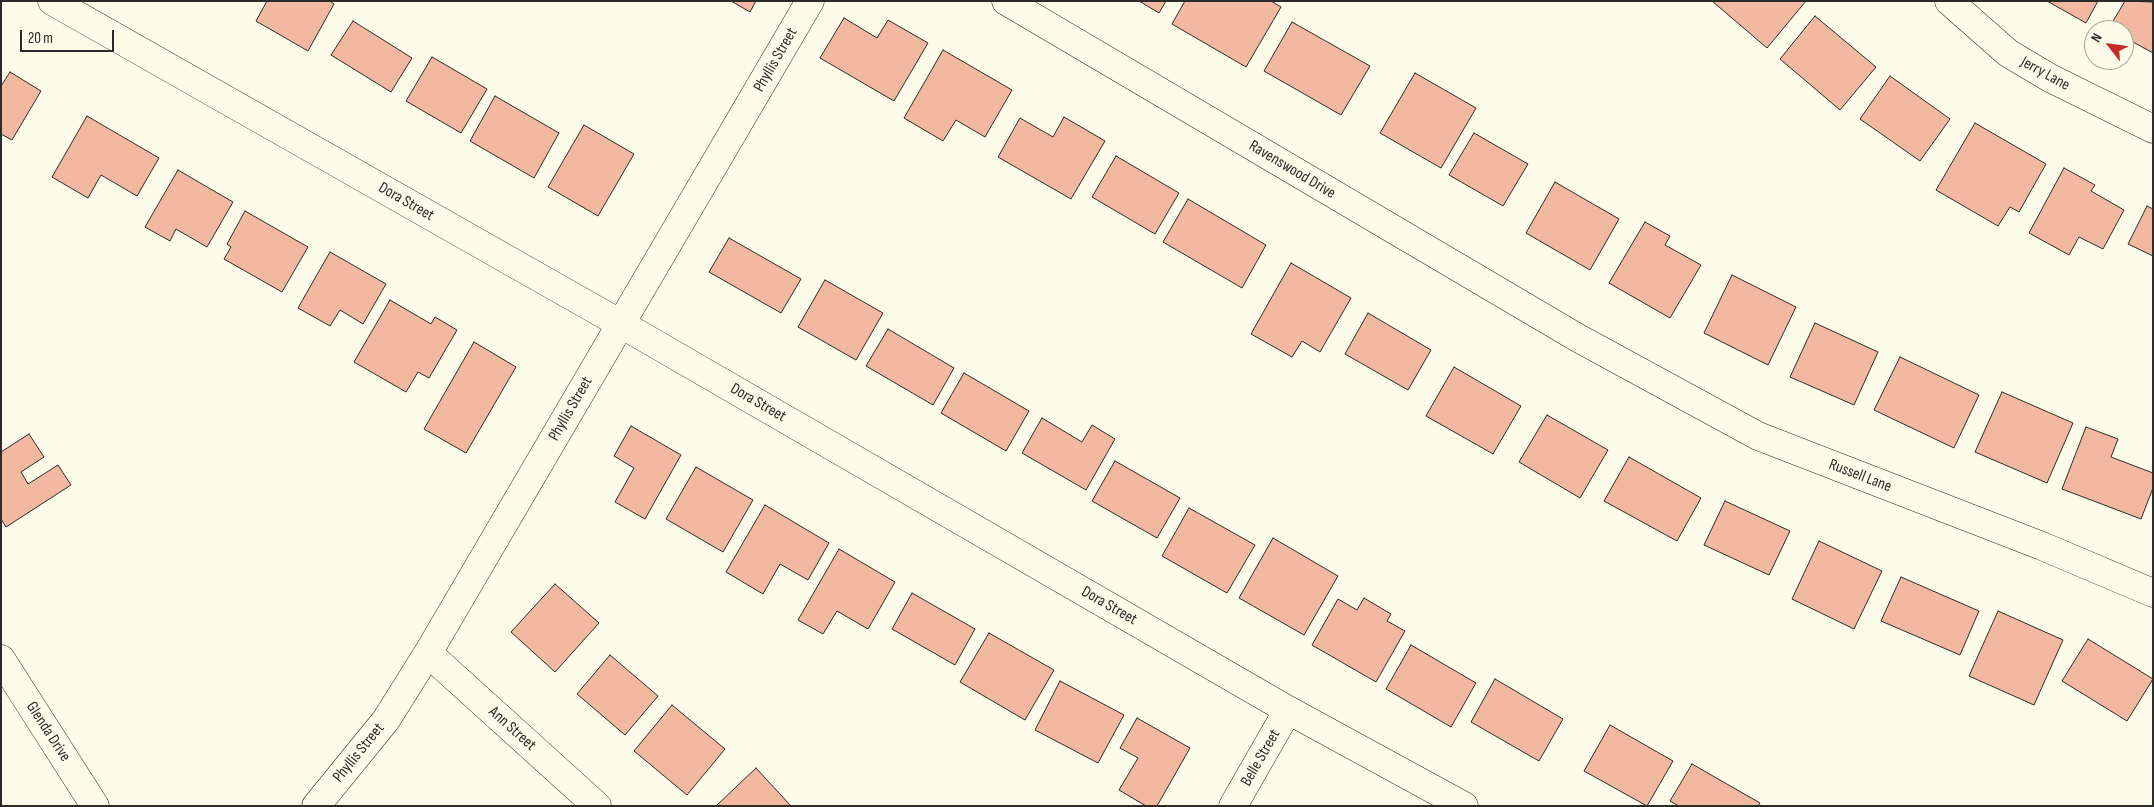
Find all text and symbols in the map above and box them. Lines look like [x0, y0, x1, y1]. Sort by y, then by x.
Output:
scale bar [22, 20, 116, 52]
north arrow [2084, 20, 2134, 70]
street label: Phyllis Street [750, 24, 802, 96]
text: 20 m [28, 29, 53, 48]
text: N [2087, 30, 2106, 45]
street label: Jerry Lane [2017, 53, 2073, 95]
street label: Ravenswood Drive [1245, 137, 1339, 203]
street label: Dora Street [375, 178, 437, 226]
street label: Phyllis Street [545, 373, 597, 445]
street label: Dora Street [727, 379, 789, 427]
street label: Russell Lane [1826, 455, 1894, 497]
street label: Dora Street [1078, 582, 1140, 630]
street label: Glenda Drive [22, 698, 74, 766]
street label: Ann Street [484, 703, 540, 755]
street label: Phyllis Street [329, 719, 389, 787]
street label: Belle Street [1237, 726, 1285, 790]

